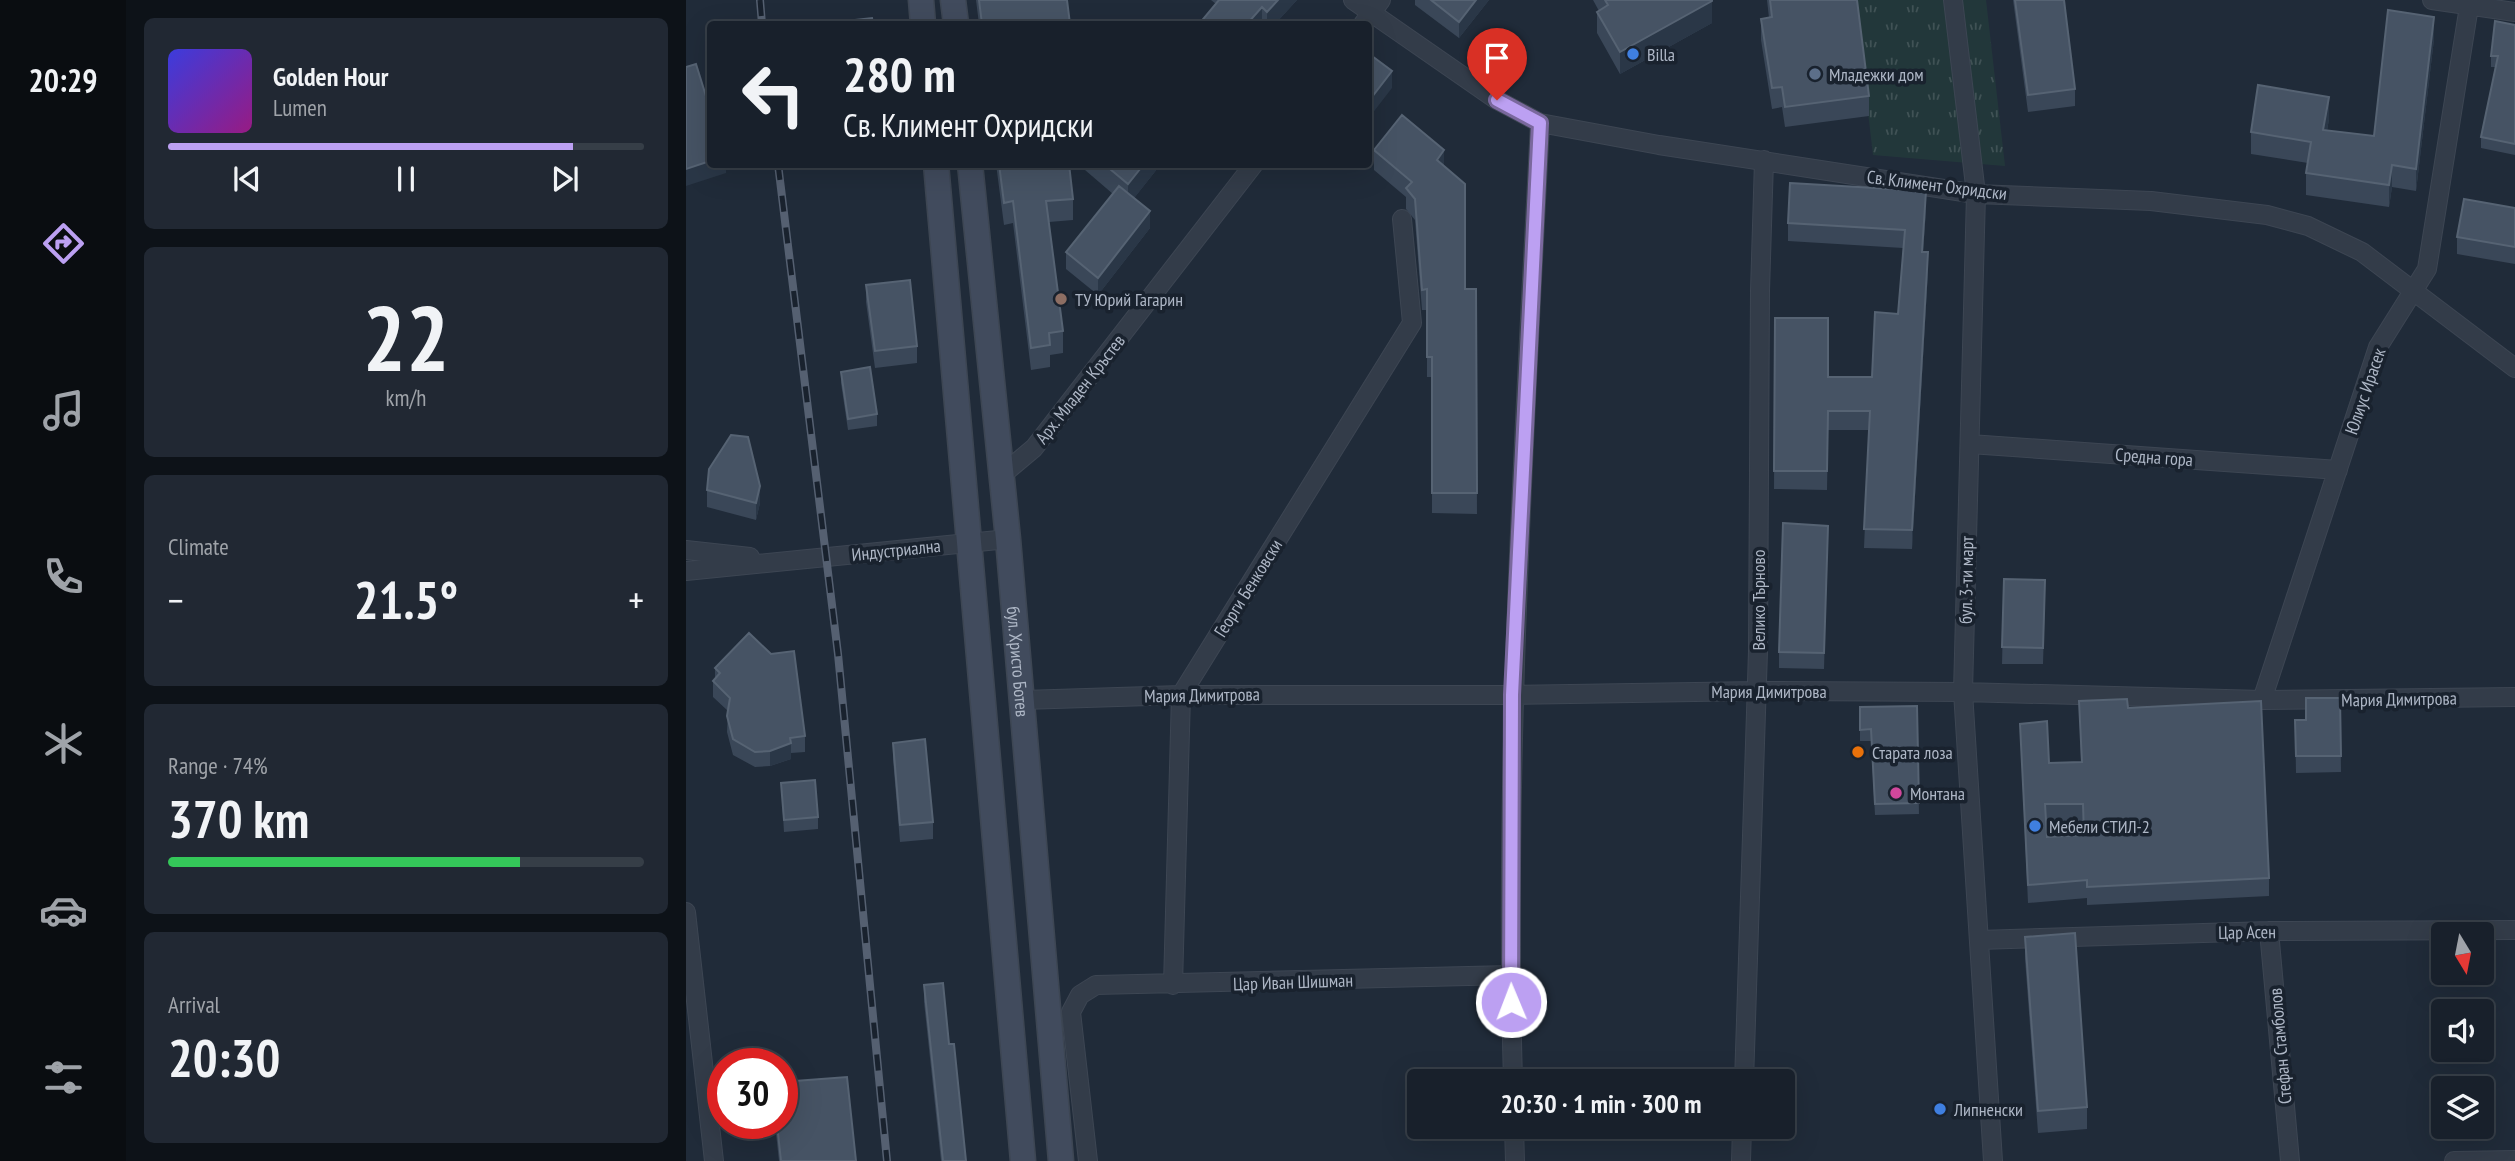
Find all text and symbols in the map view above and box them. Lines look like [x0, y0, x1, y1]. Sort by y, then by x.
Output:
pin [1467, 28, 1527, 100]
icon: arrive [1478, 39, 1516, 77]
text: 280 m [843, 42, 956, 106]
place label: Billa [1647, 43, 1675, 66]
marker: Billa [1625, 46, 1641, 62]
icon: left [728, 49, 819, 140]
text: 20:29 [28, 59, 98, 101]
text: Golden Hour [273, 60, 388, 93]
place label: Младежки дом [1829, 63, 1924, 86]
marker: Младежки дом [1807, 66, 1823, 82]
text: Lumen [273, 93, 327, 122]
text: Св. Климент Охридски [843, 104, 1094, 146]
icon: previous [228, 160, 266, 198]
icon: pause [387, 160, 425, 198]
icon: next [546, 160, 584, 198]
street label: Св. Климент Охридски [1866, 165, 2008, 205]
icon: directions [39, 219, 88, 268]
text: 22 [363, 278, 450, 396]
place label: ТУ Юрий Гагарин [1075, 288, 1183, 311]
marker: ТУ Юрий Гагарин [1053, 291, 1069, 307]
street label: Арх. Младен Кръстев [1030, 330, 1130, 448]
street label: Юлиус Ирасек [2339, 345, 2391, 437]
text: km/h [386, 383, 426, 412]
icon: music [39, 386, 88, 435]
street label: Средна гора [2114, 443, 2194, 471]
text: Climate [168, 532, 229, 561]
street label: Индустриална [850, 534, 942, 566]
street label: Георги Бенковски [1209, 535, 1287, 641]
street label: бул. 3-ти март [1954, 536, 1978, 624]
street label: Велико Търново [1747, 549, 1770, 650]
icon: phone [39, 552, 88, 601]
text: 21.5° [354, 566, 458, 633]
text: − [168, 575, 184, 624]
text: + [628, 575, 644, 624]
street label: бул. Христо Ботев [1002, 605, 1035, 718]
street label: Мария Димитрова [1711, 680, 1827, 703]
street label: Мария Димитрова [1144, 682, 1260, 708]
street label: Мария Димитрова [2341, 686, 2457, 712]
icon: climate [39, 719, 88, 768]
place label: Старата лоза [1872, 741, 1953, 764]
marker: Старата лоза [1850, 744, 1866, 760]
text: Range · 74% [168, 751, 268, 780]
place label: Монтана [1910, 782, 1965, 805]
text: 370 km [168, 785, 309, 852]
marker: Монтана [1888, 785, 1904, 801]
place label: Мебели СТИЛ-2 [2049, 815, 2150, 838]
marker: Мебели СТИЛ-2 [2027, 818, 2043, 834]
icon: car [39, 886, 88, 935]
street label: Цар Асен [2218, 920, 2276, 944]
north arrow [2431, 922, 2494, 985]
map controls [2431, 922, 2494, 1139]
position arrow [1474, 965, 1548, 1039]
street label: Цар Иван Шишман [1233, 968, 1353, 996]
street label: Стефан Стамболов [2263, 987, 2297, 1105]
text: Arrival [168, 990, 220, 1019]
button: sound [2431, 999, 2494, 1062]
text: 20:30 [168, 1024, 280, 1091]
speed limit sign: 30 [707, 1048, 798, 1139]
icon: filters [39, 1053, 88, 1102]
button: layers [2431, 1076, 2494, 1139]
text: 20:30 · 1 min · 300 m [1501, 1087, 1701, 1120]
place label: Липненски [1953, 1098, 2023, 1121]
marker: Липненски [1932, 1101, 1948, 1117]

